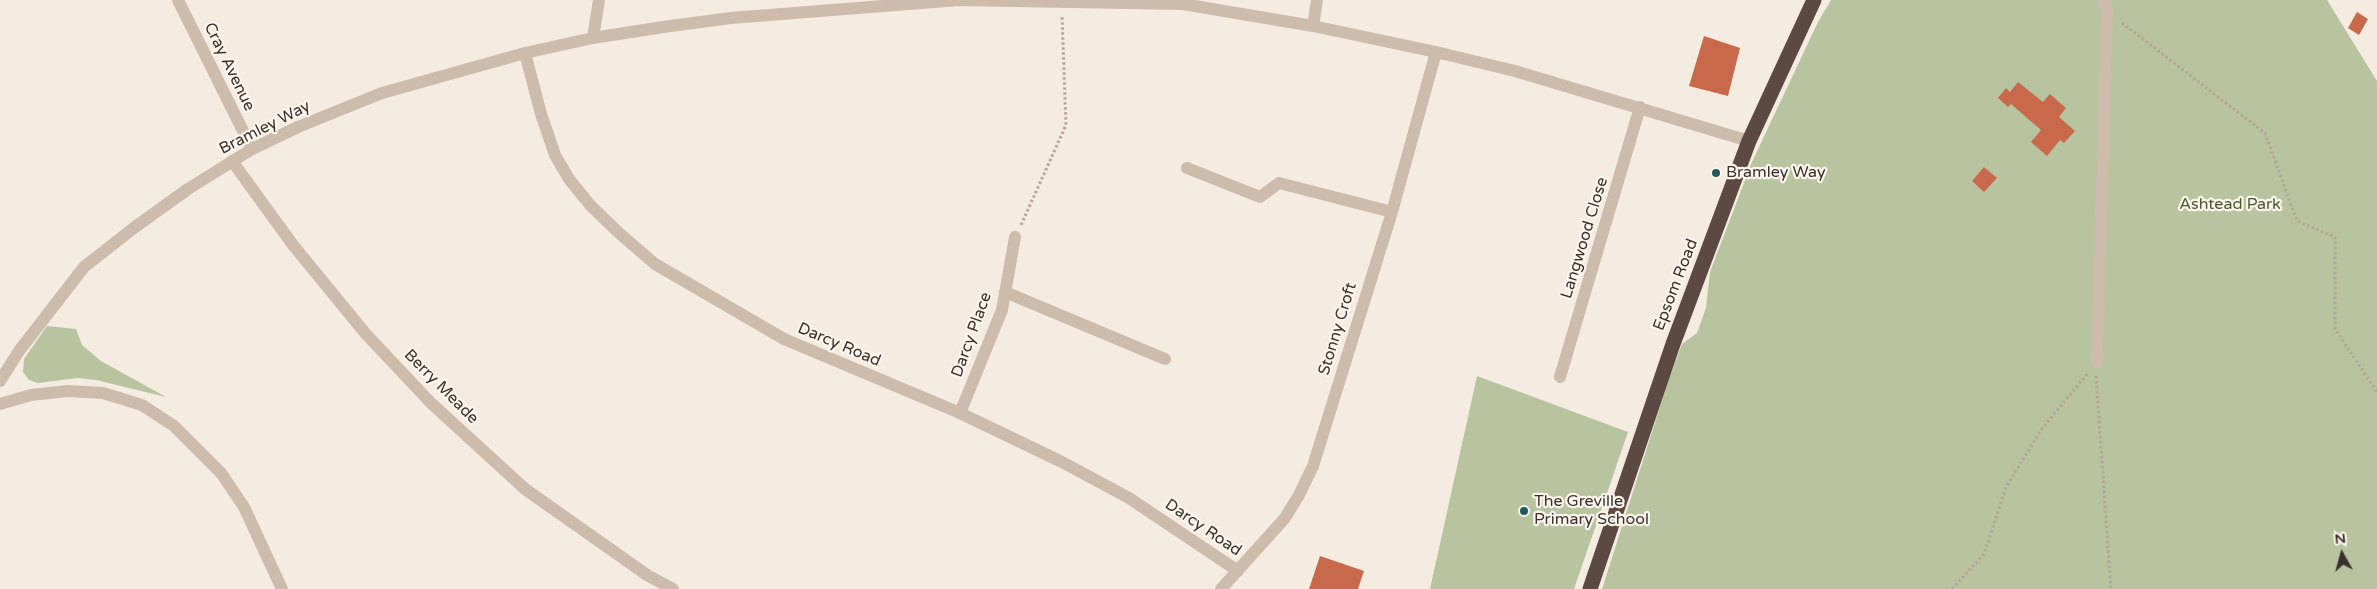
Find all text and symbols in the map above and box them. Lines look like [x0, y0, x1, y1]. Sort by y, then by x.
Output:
street label: Cray Avenue [199, 20, 259, 114]
street label: Bramley Way [216, 97, 314, 159]
place label: Bramley Way [1726, 163, 1825, 183]
marker: Bramley Way [1710, 167, 1722, 179]
street label: Langwood Close [1557, 175, 1613, 301]
park label: Ashtead Park [2179, 195, 2281, 215]
street label: Epsom Road [1650, 236, 1702, 334]
street label: Stonny Croft [1315, 280, 1361, 378]
street label: Darcy Place [948, 290, 996, 380]
street label: Darcy Road [795, 319, 883, 371]
street label: Berry Meade [400, 346, 482, 428]
place label: The Greville Primary School [1534, 492, 1649, 530]
street label: Darcy Road [1161, 495, 1245, 561]
marker: The Greville Primary School [1518, 505, 1530, 517]
north arrow [2317, 529, 2367, 579]
text: N [2333, 529, 2347, 548]

